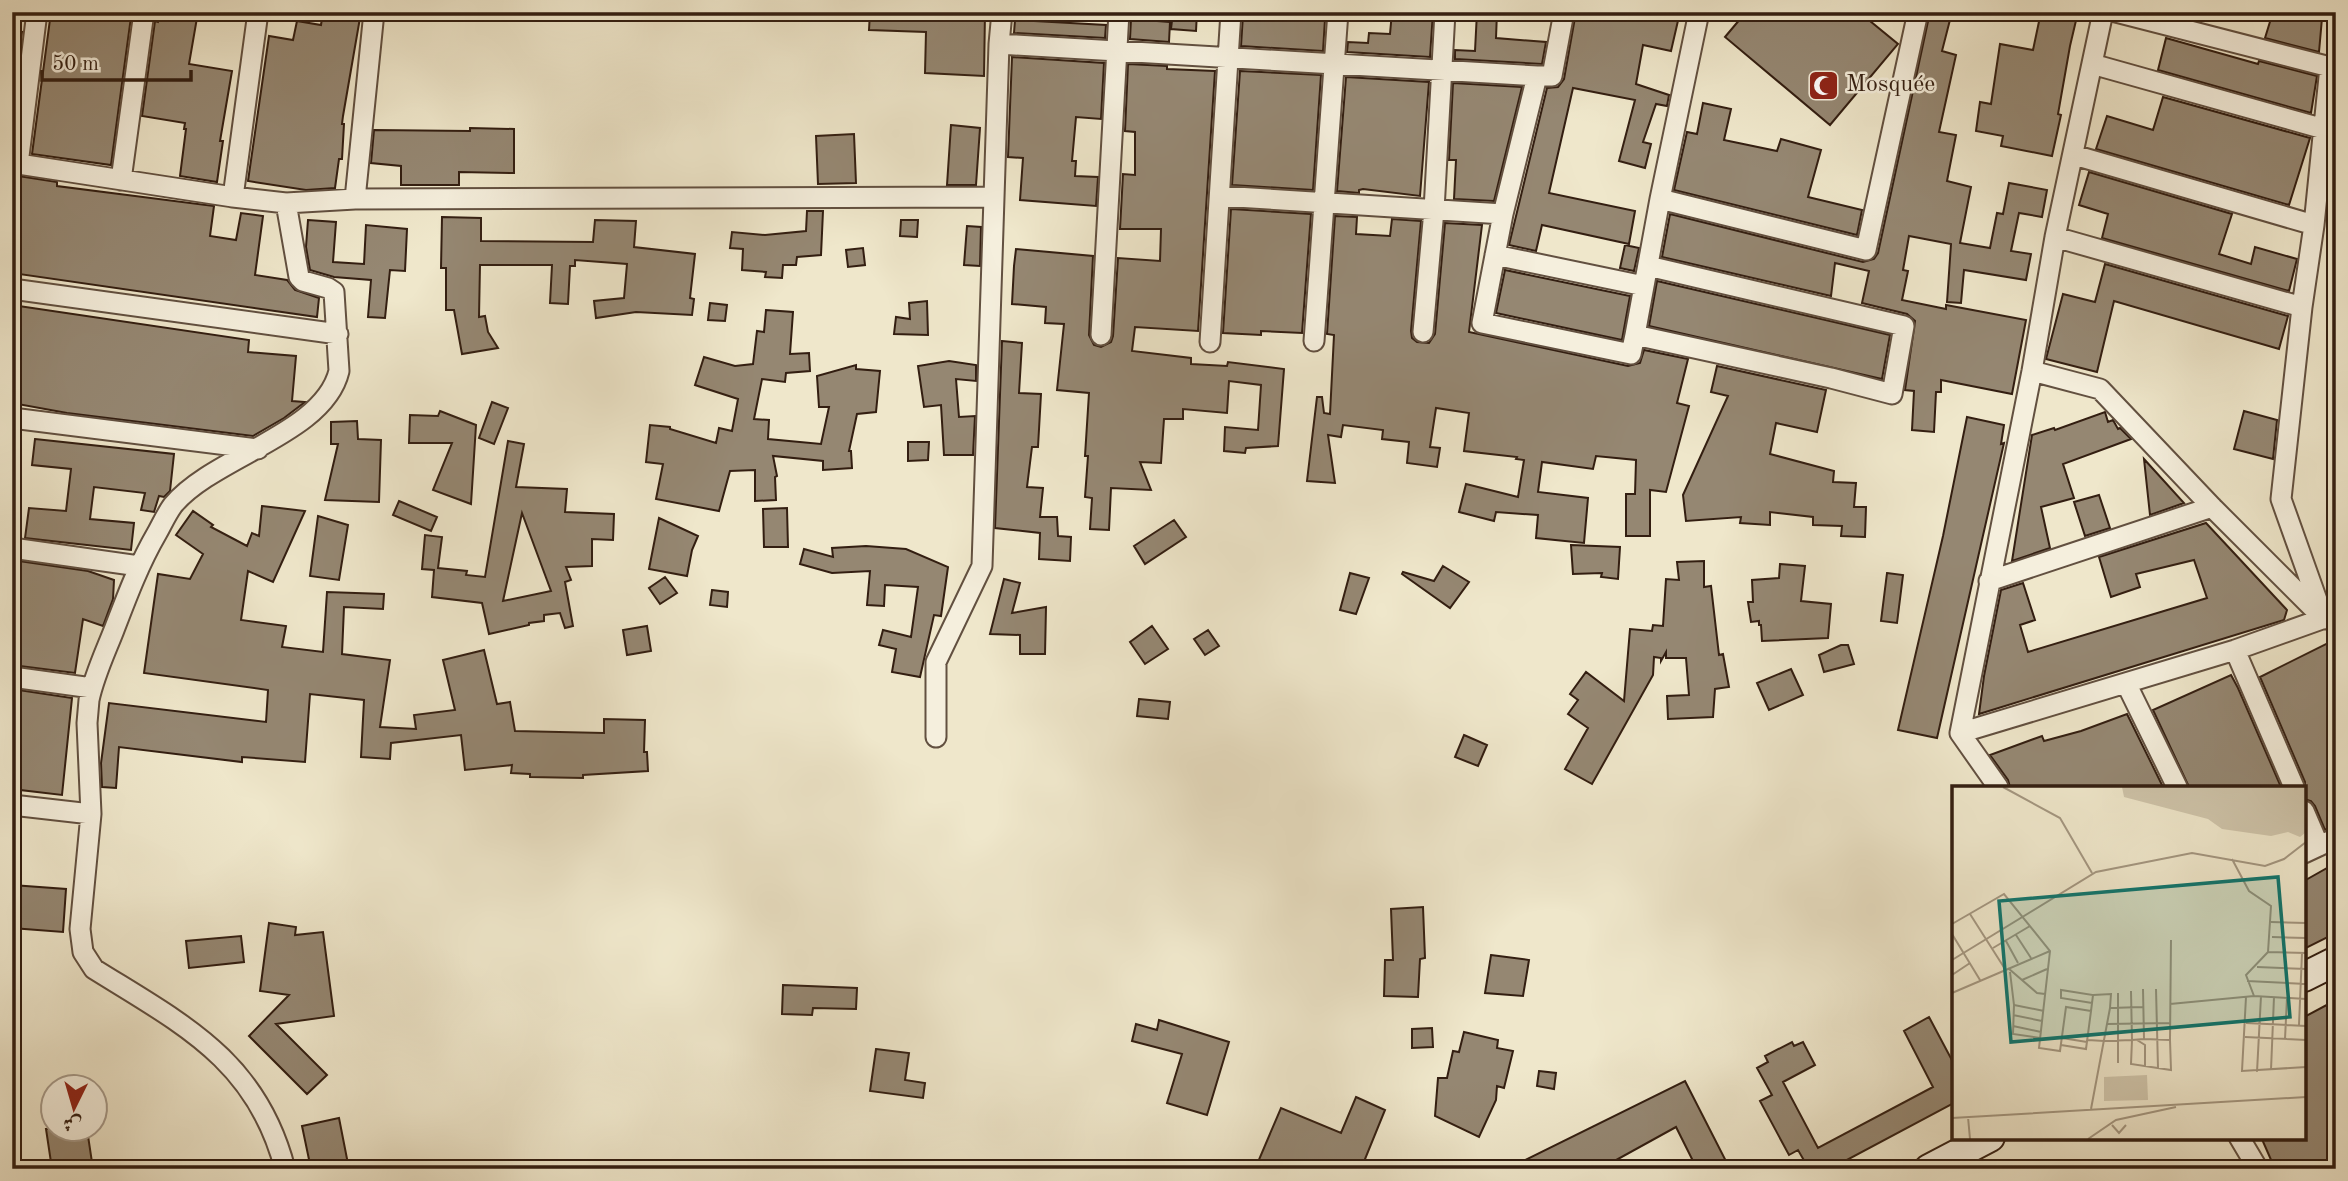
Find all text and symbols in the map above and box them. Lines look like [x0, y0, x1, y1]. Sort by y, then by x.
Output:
scale bar [42, 38, 191, 82]
text: 50 m [52, 54, 99, 75]
mosque icon: Mosquée [1806, 68, 1840, 102]
place label: Mosquée [1846, 73, 1935, 97]
inset map [1952, 786, 2306, 1139]
north arrow [38, 1072, 108, 1142]
text: ش [63, 1112, 83, 1133]

